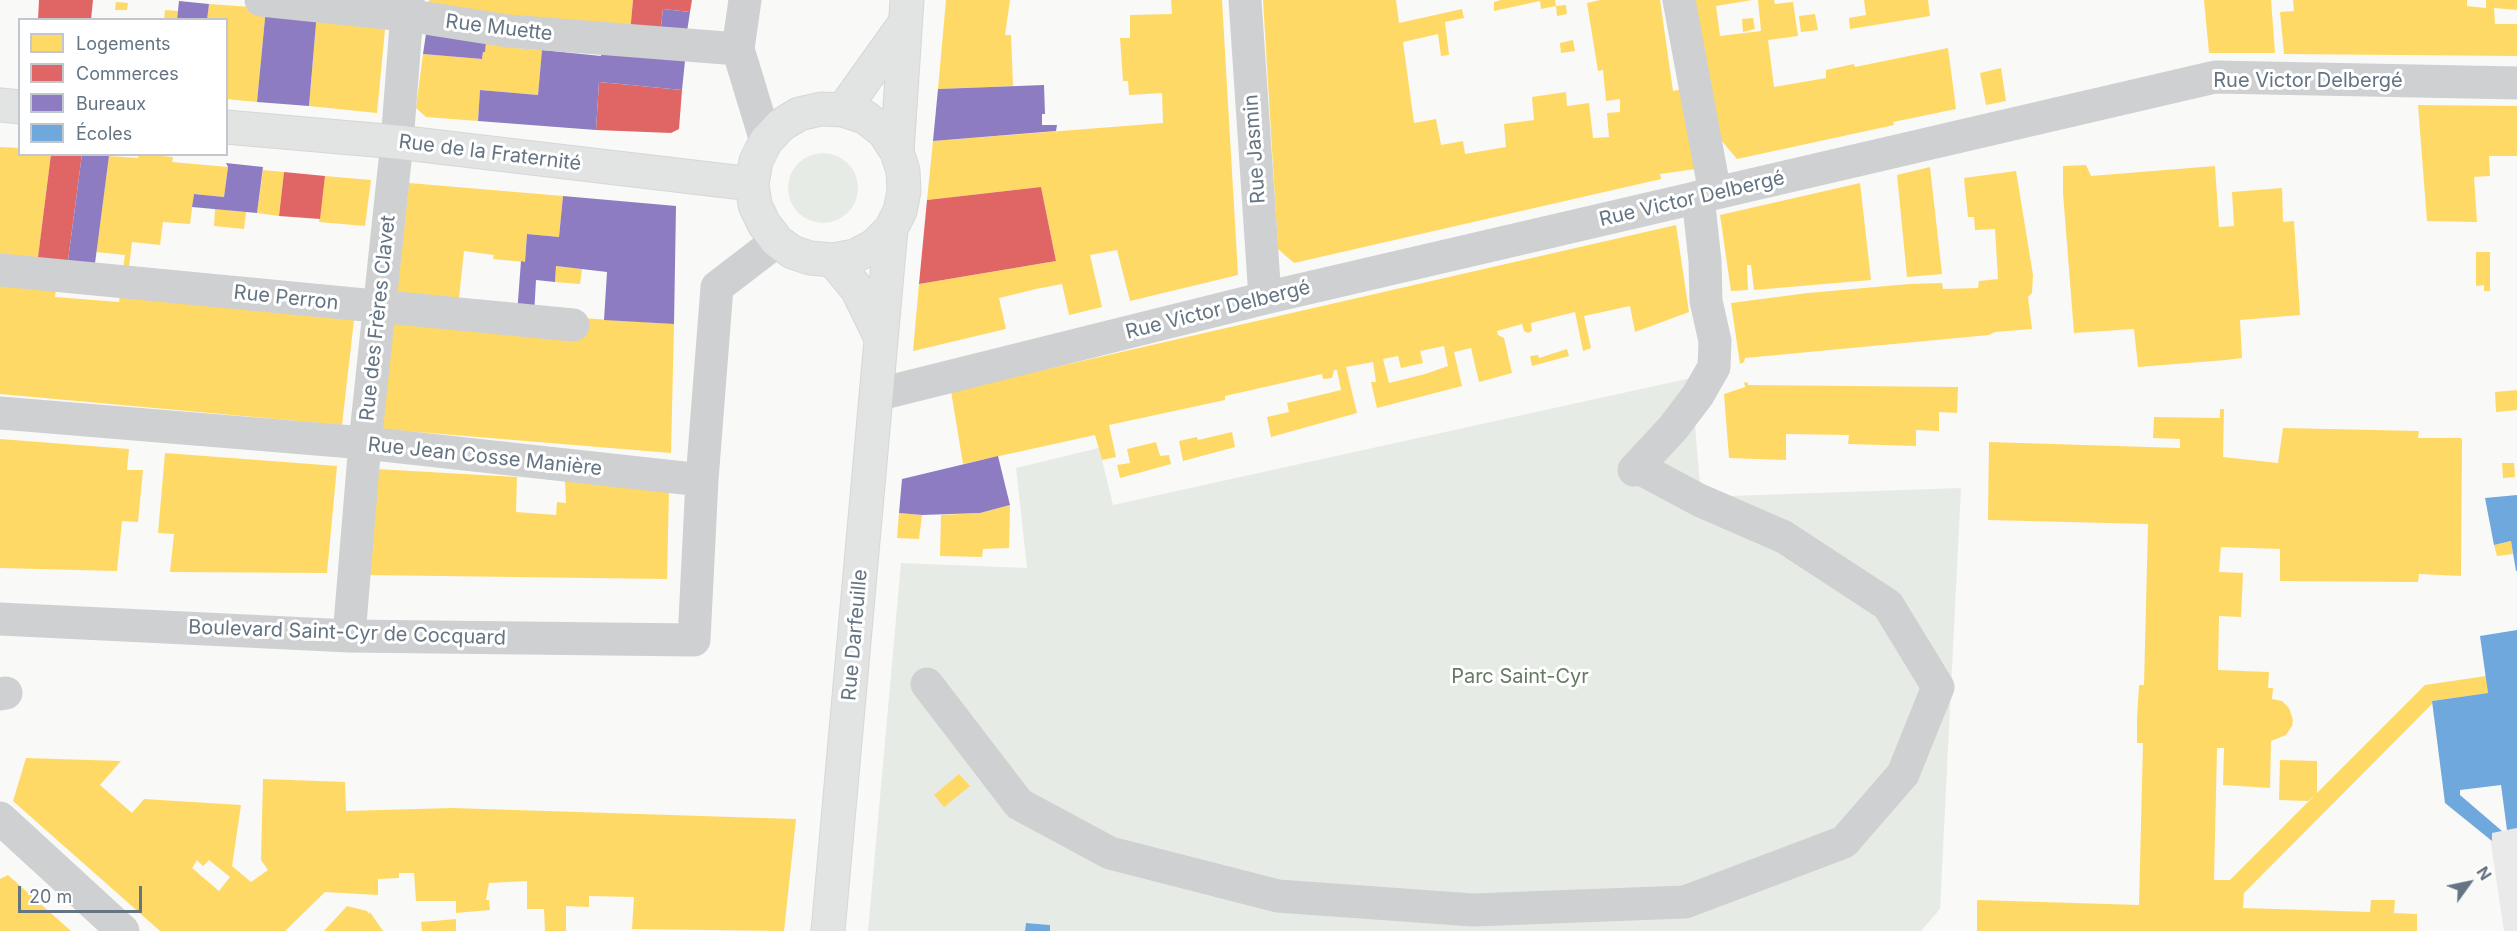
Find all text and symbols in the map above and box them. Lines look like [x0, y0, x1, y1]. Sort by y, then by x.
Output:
street label: Rue Muette [444, 10, 554, 46]
legend [18, 18, 228, 156]
text: Logements [76, 33, 171, 54]
text: Commerces [76, 63, 179, 84]
street label: Rue Victor Delbergé [2213, 69, 2403, 93]
text: Bureaux [76, 93, 146, 114]
street label: Rue Jasmin [1239, 94, 1271, 204]
text: Écoles [76, 123, 132, 144]
street label: Rue de la Fraternité [397, 130, 583, 176]
street label: Rue Victor Delbergé [1597, 166, 1787, 232]
street label: Rue des Frères Clavet [355, 214, 401, 422]
street label: Rue Victor Delbergé [1123, 275, 1313, 345]
street label: Rue Perron [232, 281, 340, 315]
street label: Rue Jean Cosse Manière [367, 433, 603, 481]
street label: Rue Darfeuille [837, 568, 873, 702]
street label: Boulevard Saint-Cyr de Cocquard [188, 615, 506, 651]
park label: Parc Saint-Cyr [1451, 665, 1589, 689]
north arrow [2439, 853, 2499, 913]
text: N [2472, 863, 2496, 884]
scale bar [21, 874, 146, 912]
text: 20 m [29, 886, 72, 907]

